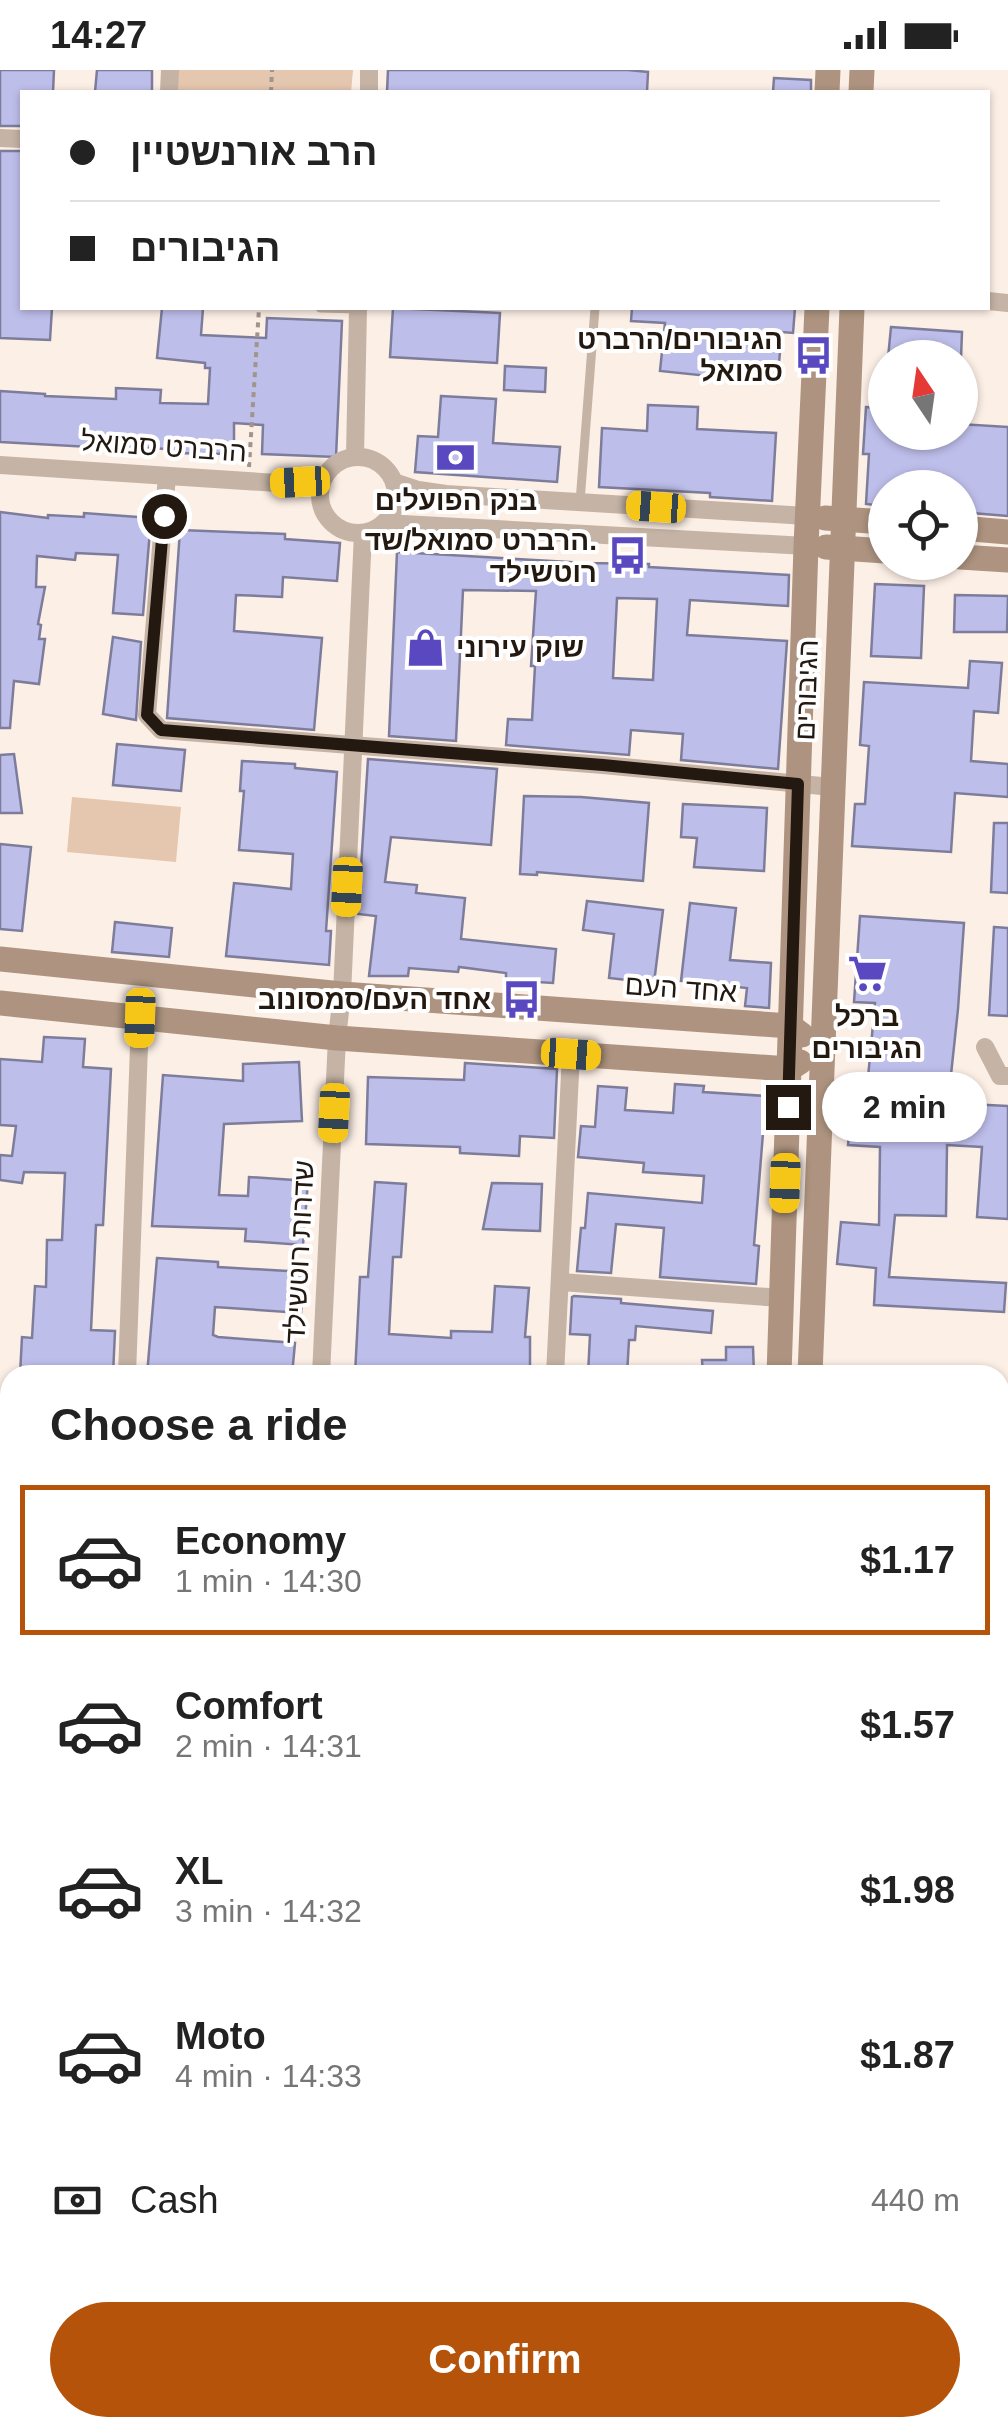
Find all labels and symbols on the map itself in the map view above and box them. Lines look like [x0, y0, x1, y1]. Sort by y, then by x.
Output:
place label: הגיבורים/הרברט סמואל [577, 324, 783, 387]
bus stop icon: הגיבורים/הרברט סמואל [792, 334, 834, 376]
north arrow [868, 340, 978, 450]
street label: הרברט סמואל [80, 425, 248, 468]
bank icon: בנק הפועלים [435, 437, 477, 479]
car [269, 465, 331, 499]
place label: בנק הפועלים [375, 485, 537, 516]
car [625, 490, 687, 524]
route start [142, 494, 187, 539]
place label: הרברט סמואל/שד. רוטשילד [365, 525, 597, 588]
bus stop icon: הרברט סמואל/שד. רוטשילד [606, 535, 648, 577]
shop icon: שוק עירוני [405, 626, 447, 668]
place label: שוק עירוני [456, 632, 584, 663]
street label: הגיבורים [789, 639, 824, 741]
car [330, 856, 364, 918]
supermarket icon: ברכל הגיבורים [846, 953, 888, 995]
street label: אחד העם [624, 969, 738, 1008]
bus stop icon: אחד העם/סמסונוב [500, 978, 542, 1020]
place label: אחד העם/סמסונוב [258, 984, 491, 1015]
car [124, 987, 156, 1049]
place label: ברכל הגיבורים [812, 1001, 922, 1064]
car [540, 1037, 602, 1071]
callout: 2 min [823, 1072, 988, 1142]
car [317, 1082, 351, 1144]
route end [766, 1085, 811, 1130]
car [769, 1152, 801, 1214]
street label: שדרות רוטשילד [279, 1159, 320, 1345]

